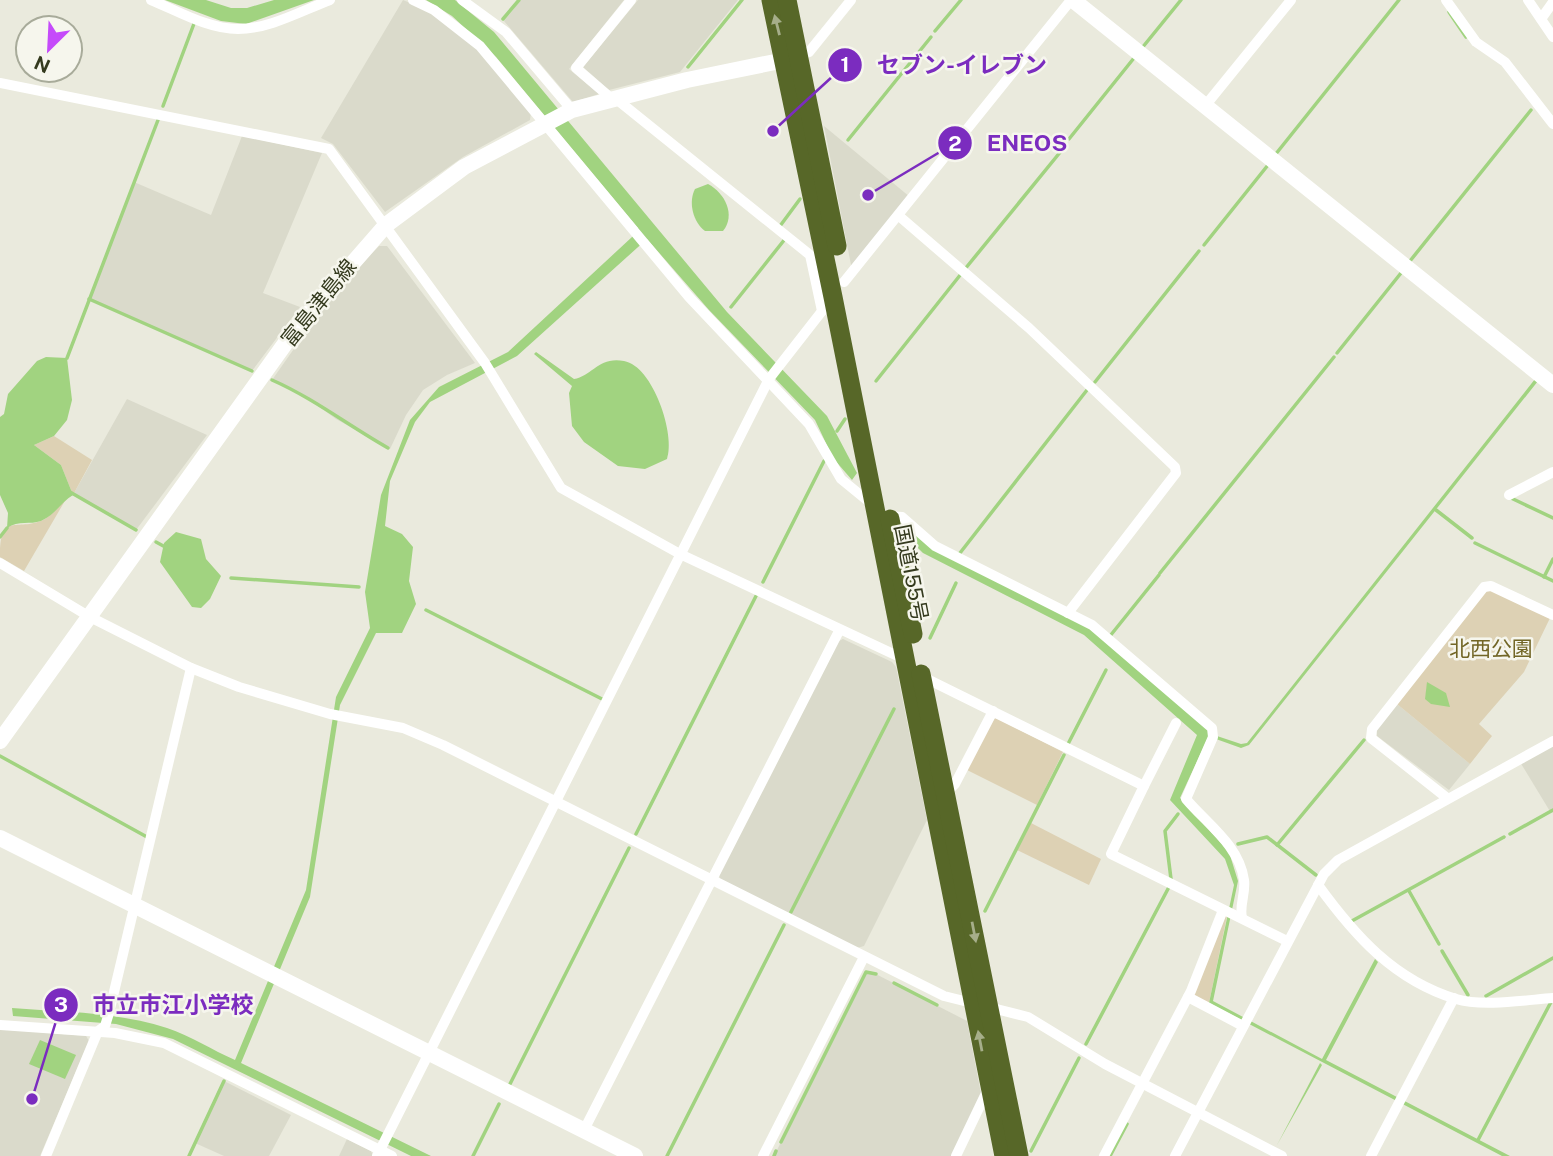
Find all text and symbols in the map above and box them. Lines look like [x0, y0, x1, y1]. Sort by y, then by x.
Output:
north arrow [14, 14, 84, 84]
one-way arrow [771, 14, 782, 36]
callout: セブン-イレブン [828, 43, 1061, 87]
text: N [31, 51, 53, 78]
text: セブン-イレブン [877, 51, 1047, 78]
text: 1 [841, 52, 850, 77]
callout: ENEOS [938, 121, 1081, 165]
text: ENEOS [987, 129, 1067, 156]
text: 2 [948, 131, 962, 156]
street label: 富島津島線 [276, 254, 361, 351]
street label: 国道155号 [890, 522, 933, 624]
park label: 北西公園 [1449, 636, 1533, 661]
one-way arrow [969, 921, 980, 943]
callout: 市立市江小学校 [43, 983, 267, 1027]
text: 市立市江小学校 [93, 991, 254, 1018]
text: 3 [54, 992, 68, 1017]
one-way arrow [975, 1030, 986, 1052]

